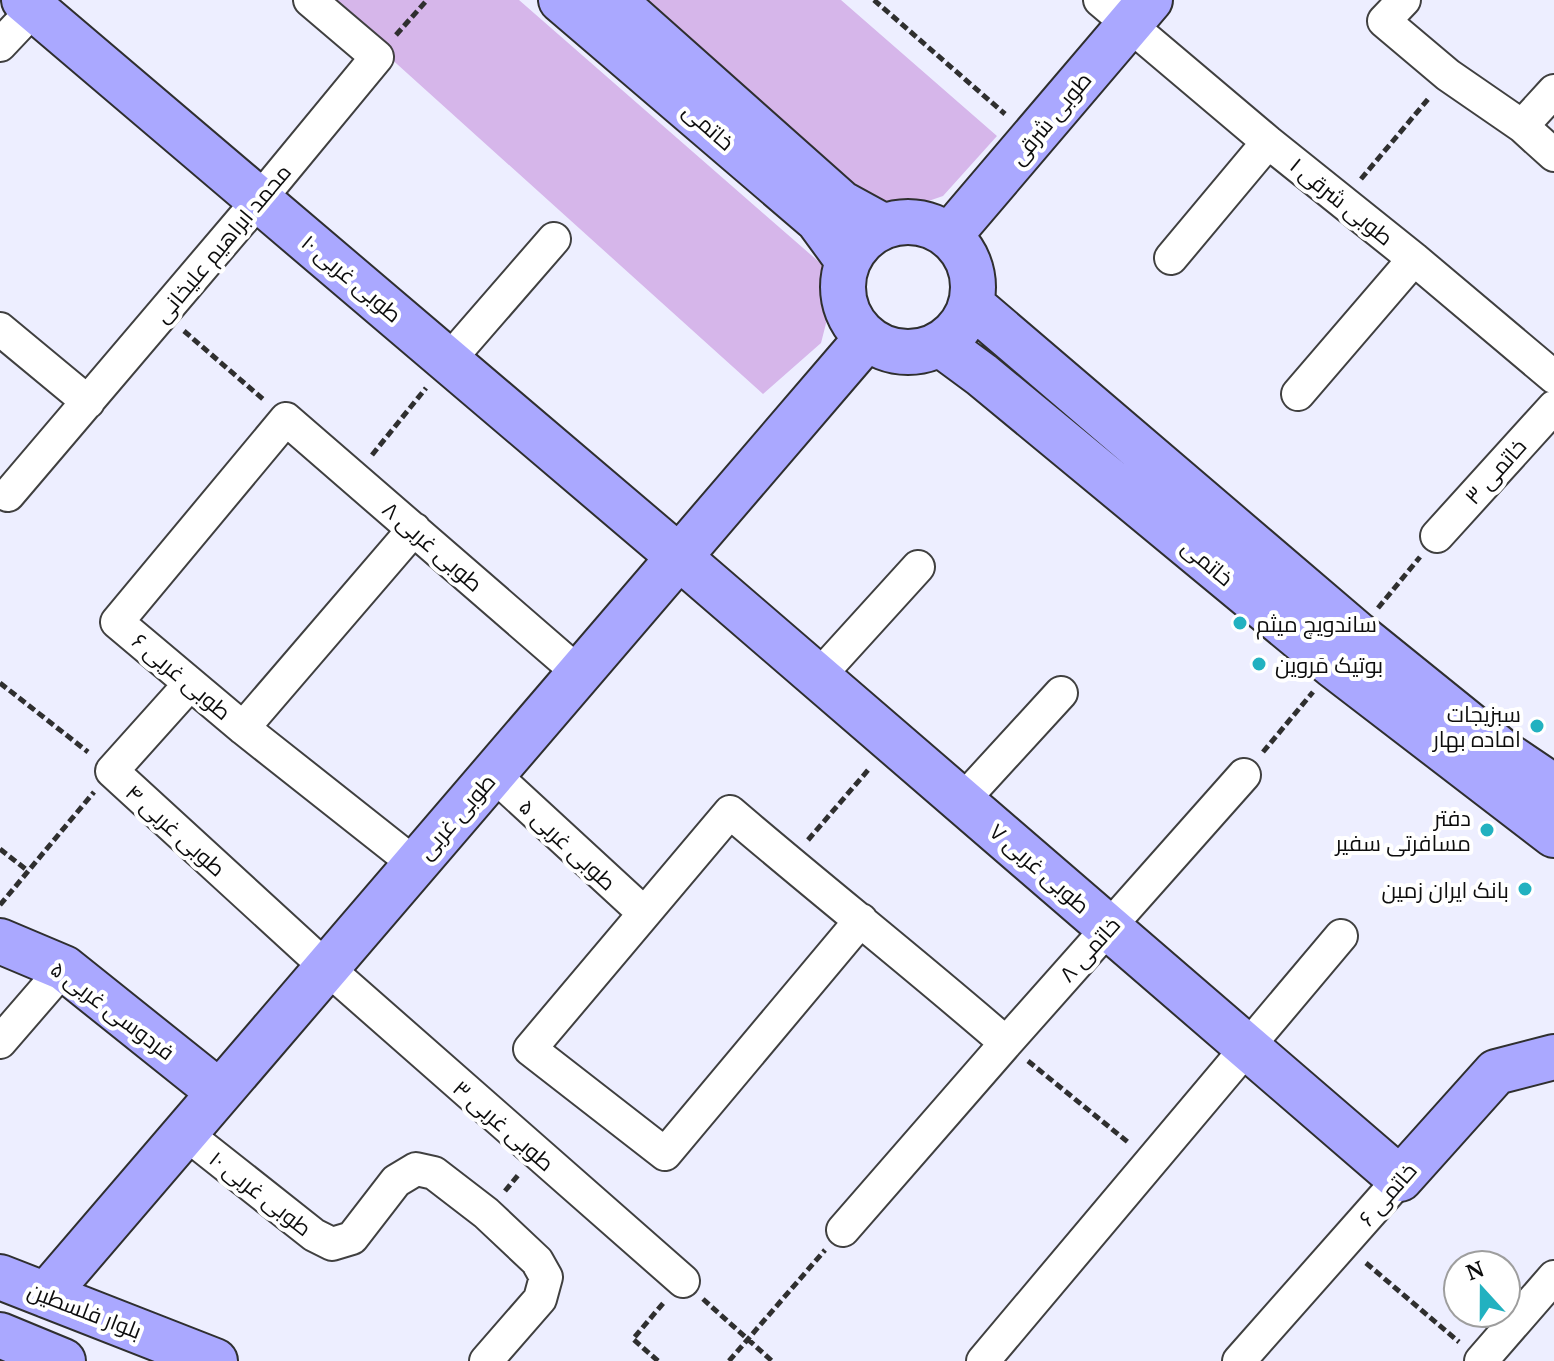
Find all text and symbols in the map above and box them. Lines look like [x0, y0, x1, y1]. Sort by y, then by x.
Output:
street label: طوبی شرقی [1003, 66, 1097, 170]
street label: خاتمی [677, 96, 741, 156]
street label: طوبی شرقی ۱ [1284, 150, 1400, 252]
street label: محمد ابراهیم علیخانی [147, 158, 299, 330]
street label: طوبی غربی ۱۰ [296, 228, 408, 328]
street label: خاتمی ۳ [1458, 432, 1532, 510]
street label: طوبی غربی ۸ [377, 494, 489, 598]
street label: خاتمی [1176, 532, 1240, 592]
place label: ساندویچ میثم [1256, 609, 1377, 640]
marker: ساندویچ میثم [1231, 614, 1249, 632]
street label: طوبی غربی ۶ [127, 626, 237, 726]
place label: بوتیک مَروین [1275, 650, 1383, 679]
marker: بوتیک مَروین [1250, 655, 1268, 673]
place label: سبزیجات اماده بهار [1431, 699, 1521, 753]
marker: سبزیجات اماده بهار [1528, 717, 1546, 735]
street label: طوبی غربی [411, 767, 501, 865]
street label: طوبی غربی ۴ [120, 778, 232, 882]
street label: طوبی غربی ۵ [513, 792, 623, 896]
place label: دفتر مسافرتی سفیر [1334, 803, 1471, 857]
street label: طوبی غربی ۷ [984, 816, 1096, 920]
marker: دفتر مسافرتی سفیر [1478, 821, 1496, 839]
place label: بانک ایران زمین [1381, 875, 1509, 904]
marker: بانک ایران زمین [1516, 880, 1534, 898]
street label: خاتمی ۸ [1052, 910, 1126, 988]
street label: فردوسی غربی ۵ [45, 954, 181, 1066]
street label: طوبی غربی ۳ [447, 1073, 561, 1177]
street label: طوبی غربی ۱۰ [204, 1144, 318, 1242]
street label: خاتمی ۶ [1352, 1156, 1422, 1232]
north arrow [1442, 1249, 1522, 1329]
text: N [1462, 1253, 1488, 1286]
street label: بلوار فلسطین [24, 1275, 146, 1345]

